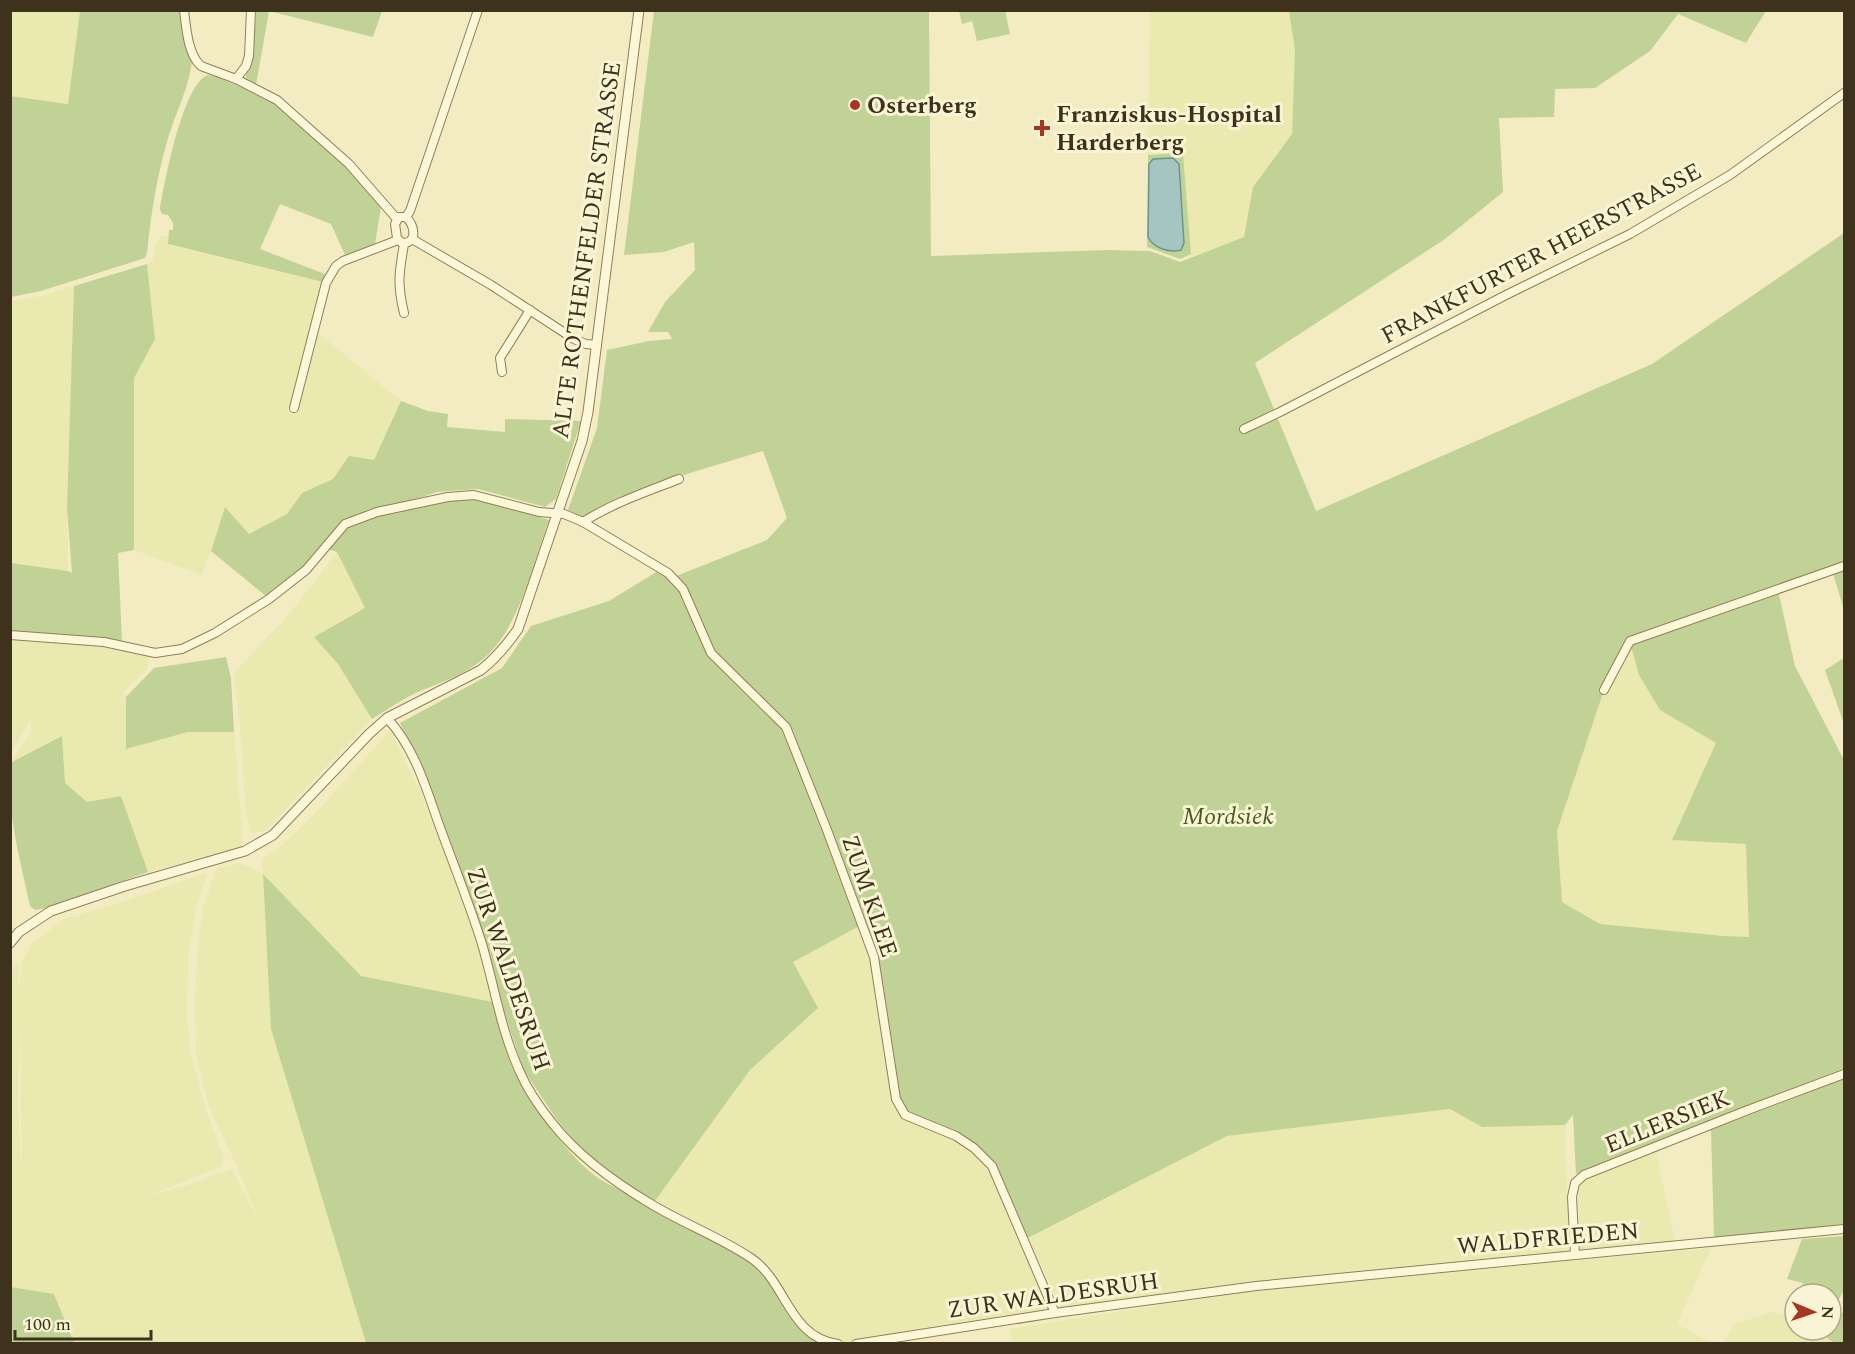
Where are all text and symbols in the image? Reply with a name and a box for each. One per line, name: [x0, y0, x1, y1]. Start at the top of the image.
street label: ALTE ROTHENFELDER STRASSE: [543, 59, 631, 441]
place label: Osterberg: [867, 88, 977, 124]
place label: Franziskus-Hospital Harderberg: [1056, 97, 1282, 161]
marker: Osterberg: [848, 98, 862, 112]
marker: Franziskus-Hospital Harderberg: [1033, 119, 1051, 137]
street label: FRANKFURTER HEERSTRASSE: [1375, 154, 1708, 354]
park label: Mordsiek: [1182, 799, 1274, 835]
street label: ZUM KLEE: [831, 830, 907, 962]
street label: ZUR WALDESRUH: [456, 863, 560, 1076]
street label: ELLERSIEK: [1599, 1081, 1735, 1163]
street label: WALDFRIEDEN: [1455, 1213, 1641, 1265]
street label: ZUR WALDESRUH: [945, 1263, 1161, 1329]
north arrow: [1783, 1282, 1843, 1342]
scale bar: [15, 1303, 152, 1341]
text: N: [1815, 1306, 1839, 1319]
text: 100 m: [24, 1311, 71, 1338]

